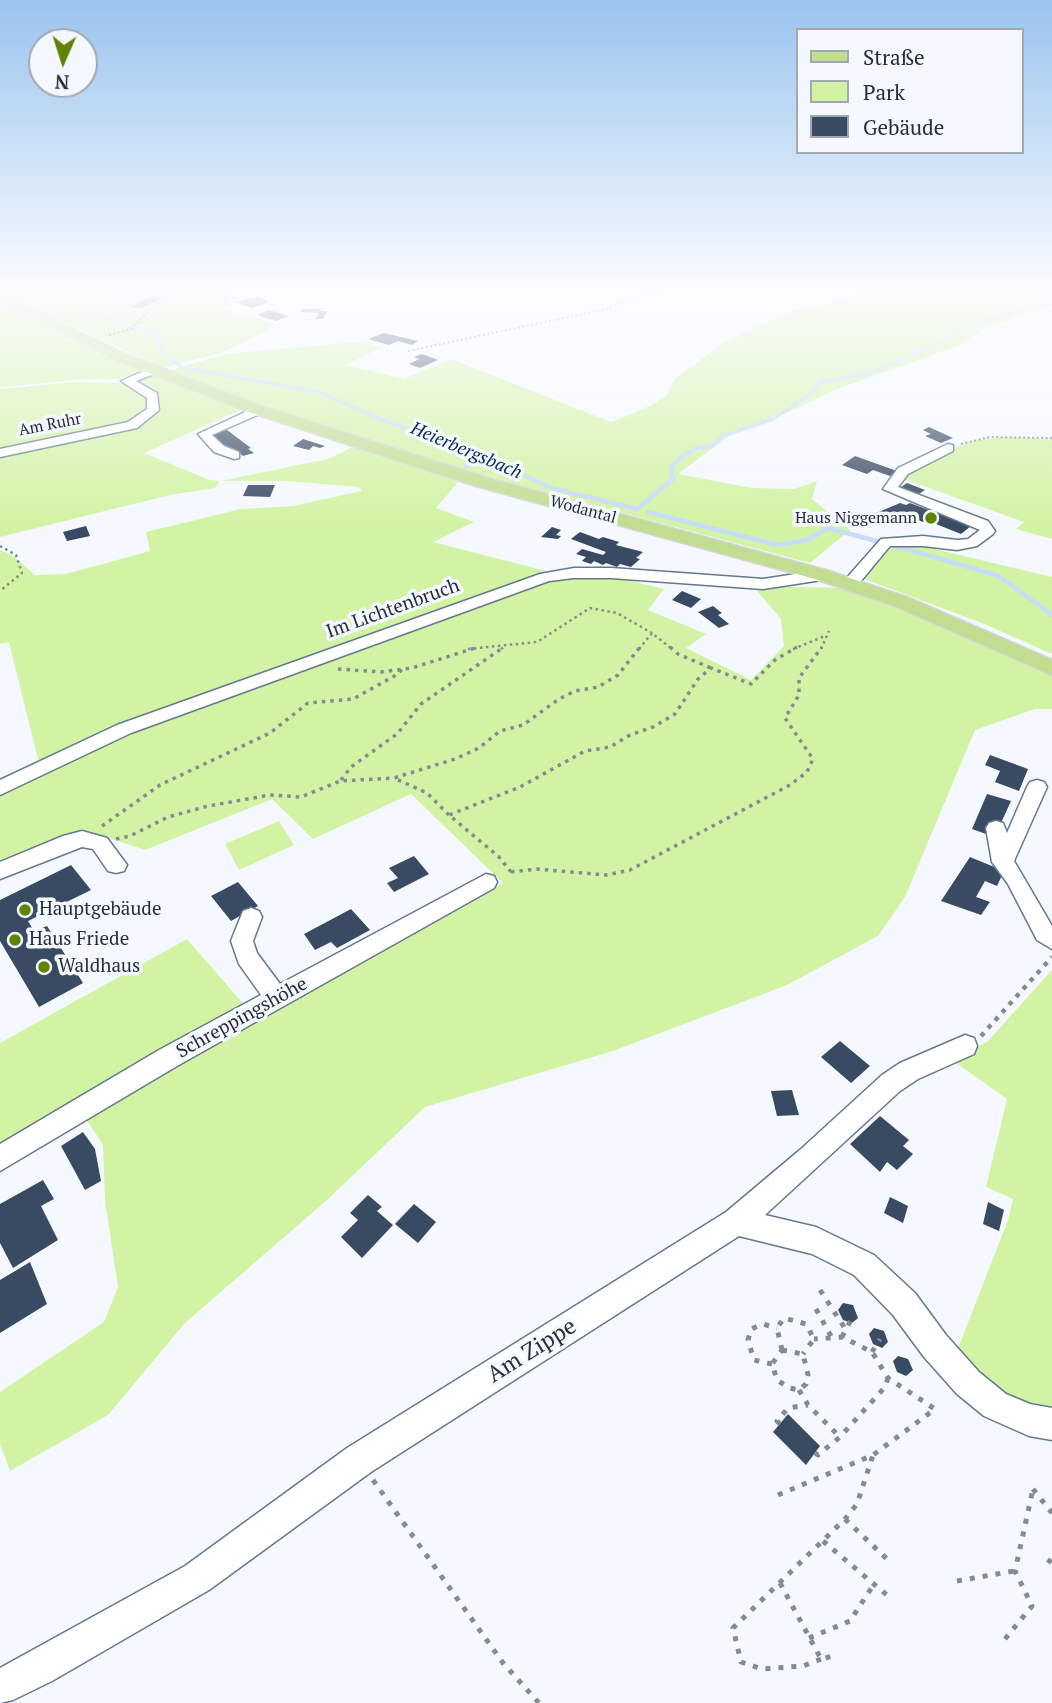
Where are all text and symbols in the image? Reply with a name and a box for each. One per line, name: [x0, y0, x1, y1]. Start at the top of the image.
north arrow: [28, 28, 98, 98]
legend: [796, 28, 1024, 154]
text: Straße: [863, 43, 925, 71]
text: N: [54, 70, 70, 95]
text: Park: [863, 78, 905, 106]
text: Gebäude: [863, 113, 944, 141]
street label: Am Ruhr: [17, 410, 83, 440]
water label: Heierbergsbach: [407, 418, 525, 484]
street label: Wodantal: [548, 492, 618, 528]
place label: Haus Niggemann: [795, 508, 917, 528]
marker: Haus Niggemann: [923, 510, 939, 526]
street label: Im Lichtenbruch: [323, 574, 463, 644]
place label: Hauptgebäude: [39, 899, 161, 921]
marker: Hauptgebäude: [17, 902, 33, 918]
place label: Haus Friede: [29, 929, 129, 951]
marker: Haus Friede: [7, 932, 23, 948]
place label: Waldhaus: [58, 956, 140, 978]
marker: Waldhaus: [36, 959, 52, 975]
street label: Schreppingshöhe: [173, 973, 311, 1063]
street label: Am Zippe: [482, 1313, 582, 1389]

